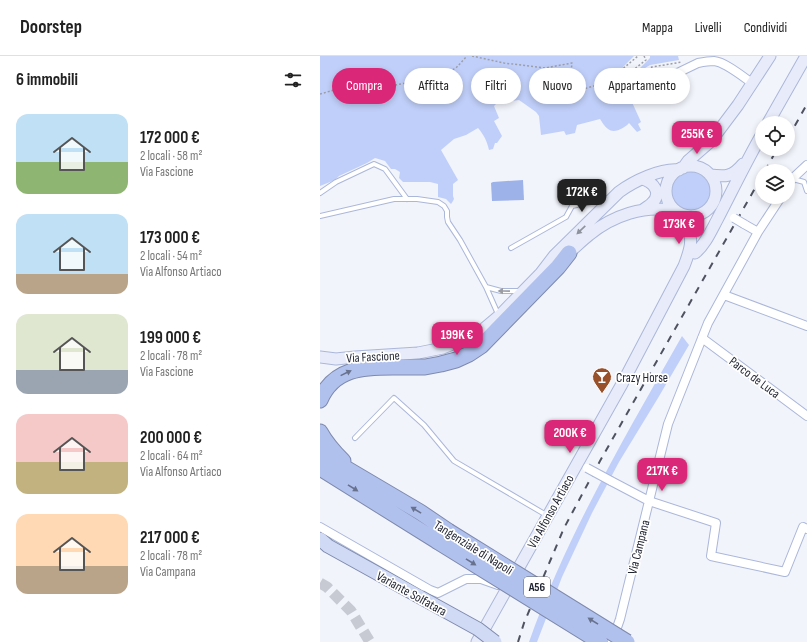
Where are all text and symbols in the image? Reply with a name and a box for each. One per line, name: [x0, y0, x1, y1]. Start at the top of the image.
text: Doorstep: [20, 16, 82, 39]
text: Mappa: [642, 19, 673, 36]
text: Livelli: [695, 19, 722, 36]
text: Condividi: [744, 19, 787, 36]
chip: Compra: [332, 68, 396, 104]
chip: Affitta: [404, 68, 463, 104]
chip: Filtri: [471, 68, 521, 104]
chip: Nuovo: [529, 68, 586, 104]
chip: Appartamento: [594, 68, 690, 104]
icon: filters: [282, 69, 304, 91]
text: 6 immobili: [16, 70, 78, 90]
map controls: [755, 116, 795, 204]
button: locate: [755, 116, 795, 156]
pin: 255K €: [664, 121, 730, 155]
text: 255K €: [681, 126, 713, 142]
text: 172 000 €: [140, 128, 200, 148]
icon: home: [48, 130, 96, 178]
text: 2 locali · 58 m²: [140, 148, 202, 164]
text: Via Fascione: [140, 164, 194, 180]
button: layers: [755, 164, 795, 204]
pin: 172K €: [549, 179, 615, 213]
text: 172K €: [566, 184, 598, 200]
pin: 173K €: [646, 211, 712, 245]
text: 173K €: [663, 216, 695, 232]
one-way arrow: [576, 225, 585, 234]
text: 173 000 €: [140, 228, 200, 248]
icon: home: [48, 230, 96, 278]
text: 2 locali · 54 m²: [140, 248, 202, 264]
text: Via Alfonso Artiaco: [140, 264, 222, 280]
one-way arrow: [497, 288, 510, 294]
pin: 199K €: [424, 322, 490, 356]
text: 199K €: [441, 327, 473, 343]
text: 199 000 €: [140, 328, 201, 348]
icon: home: [48, 330, 96, 378]
text: 2 locali · 78 m²: [140, 348, 202, 364]
street label: Via Fascione: [346, 348, 400, 366]
street label: Parco de Luca: [726, 354, 783, 402]
text: Via Fascione: [140, 364, 194, 380]
bar icon: Crazy Horse: [591, 366, 613, 394]
one-way arrow: [341, 370, 352, 376]
place label: Crazy Horse: [616, 370, 668, 386]
pin: 200K €: [537, 420, 603, 454]
text: 200K €: [553, 425, 587, 441]
text: 200 000 €: [140, 428, 202, 448]
icon: home: [48, 430, 96, 478]
text: 2 locali · 64 m²: [140, 448, 203, 464]
pin: 217K €: [629, 458, 695, 492]
text: 217K €: [646, 463, 678, 479]
text: Via Alfonso Artiaco: [140, 464, 222, 480]
street label: Via Alfonso Artiaco: [524, 472, 578, 551]
one-way arrow: [347, 485, 359, 492]
one-way arrow: [410, 506, 422, 513]
street label: Tangenziale di Napoli: [431, 517, 516, 579]
street label: Via Campana: [624, 518, 653, 576]
text: 217 000 €: [140, 528, 200, 548]
icon: home: [48, 530, 96, 578]
text: 2 locali · 78 m²: [140, 548, 202, 564]
one-way arrow: [466, 558, 476, 566]
text: Via Campana: [140, 564, 196, 580]
street label: Variante Solfatara: [374, 568, 449, 620]
road number: A56: [524, 577, 550, 597]
one-way arrow: [588, 618, 599, 625]

